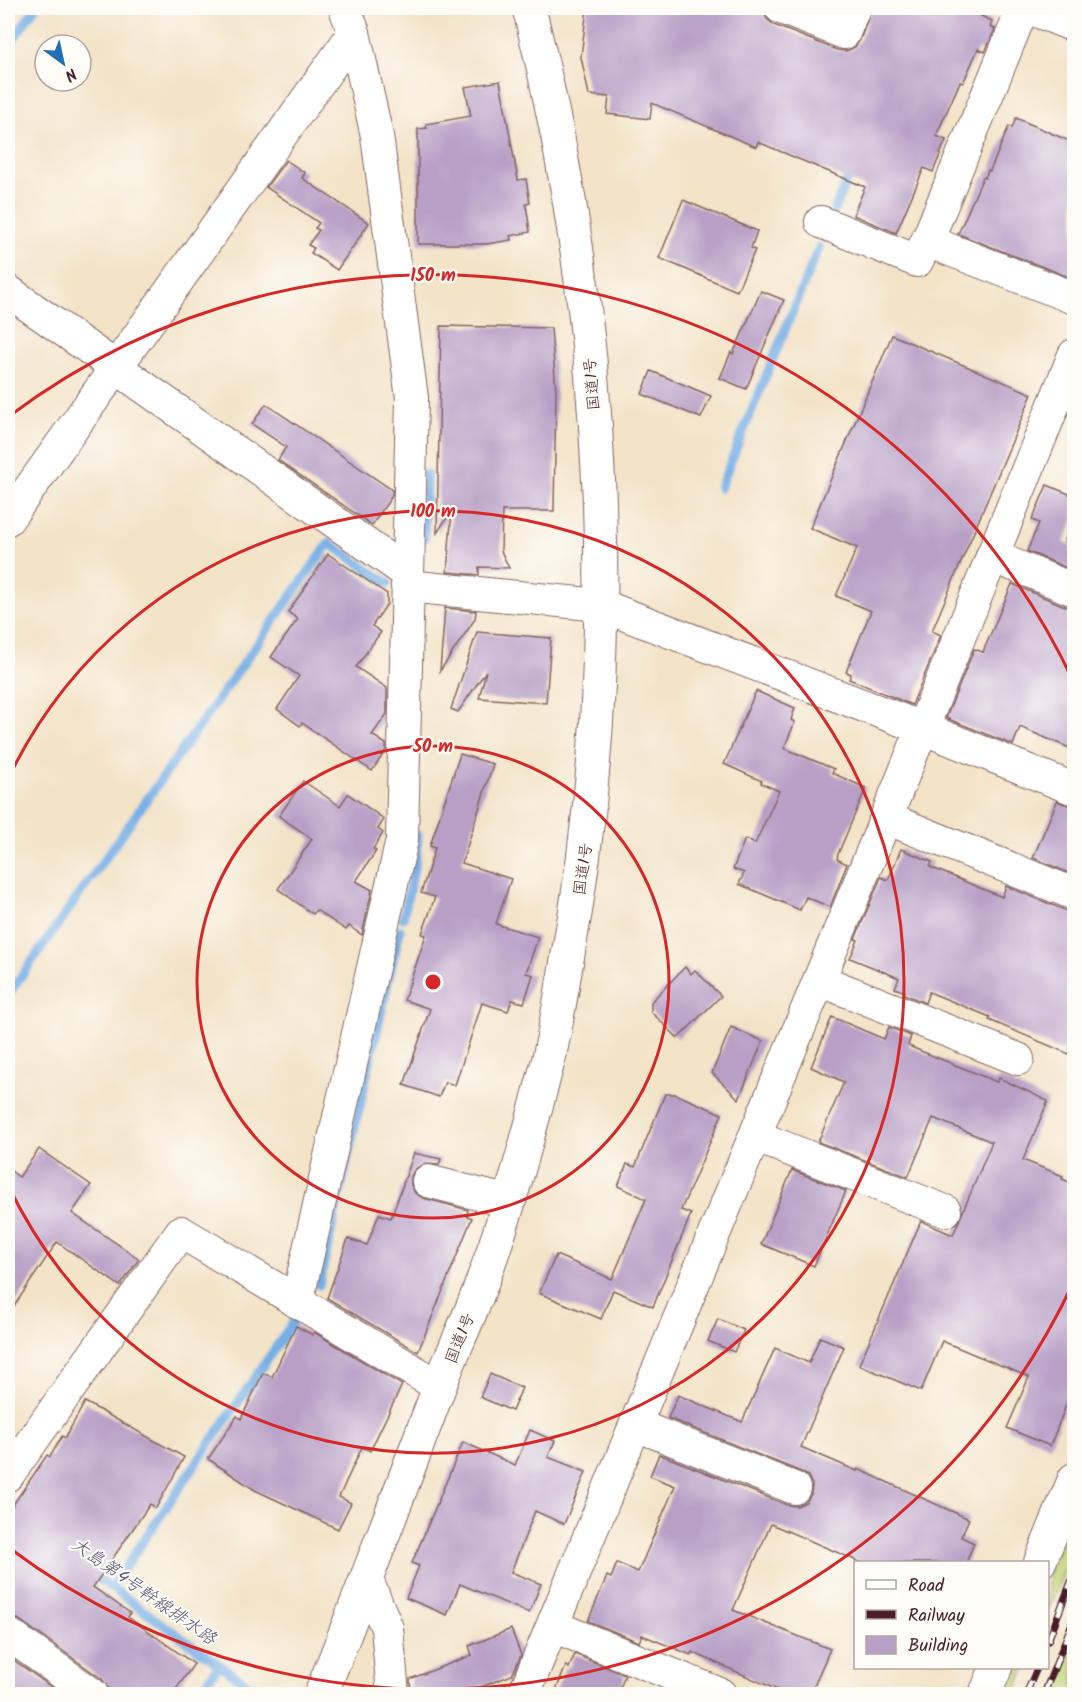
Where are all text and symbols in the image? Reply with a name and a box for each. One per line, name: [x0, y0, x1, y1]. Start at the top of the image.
north arrow: [33, 33, 93, 93]
text: N: [59, 61, 81, 88]
text: 150 m: [410, 262, 456, 291]
street label: 国道1号: [578, 356, 607, 411]
text: 100 m: [410, 498, 456, 527]
text: 50 m: [412, 733, 453, 762]
street label: 国道1号: [567, 841, 600, 897]
centre of rings: [423, 972, 443, 992]
street label: 国道1号: [439, 1309, 482, 1368]
water label: 大島第4号幹線排水路: [64, 1531, 223, 1654]
legend: [854, 1561, 1049, 1669]
text: Road: [908, 1572, 945, 1601]
text: Railway: [908, 1602, 965, 1631]
text: Building: [908, 1632, 968, 1661]

